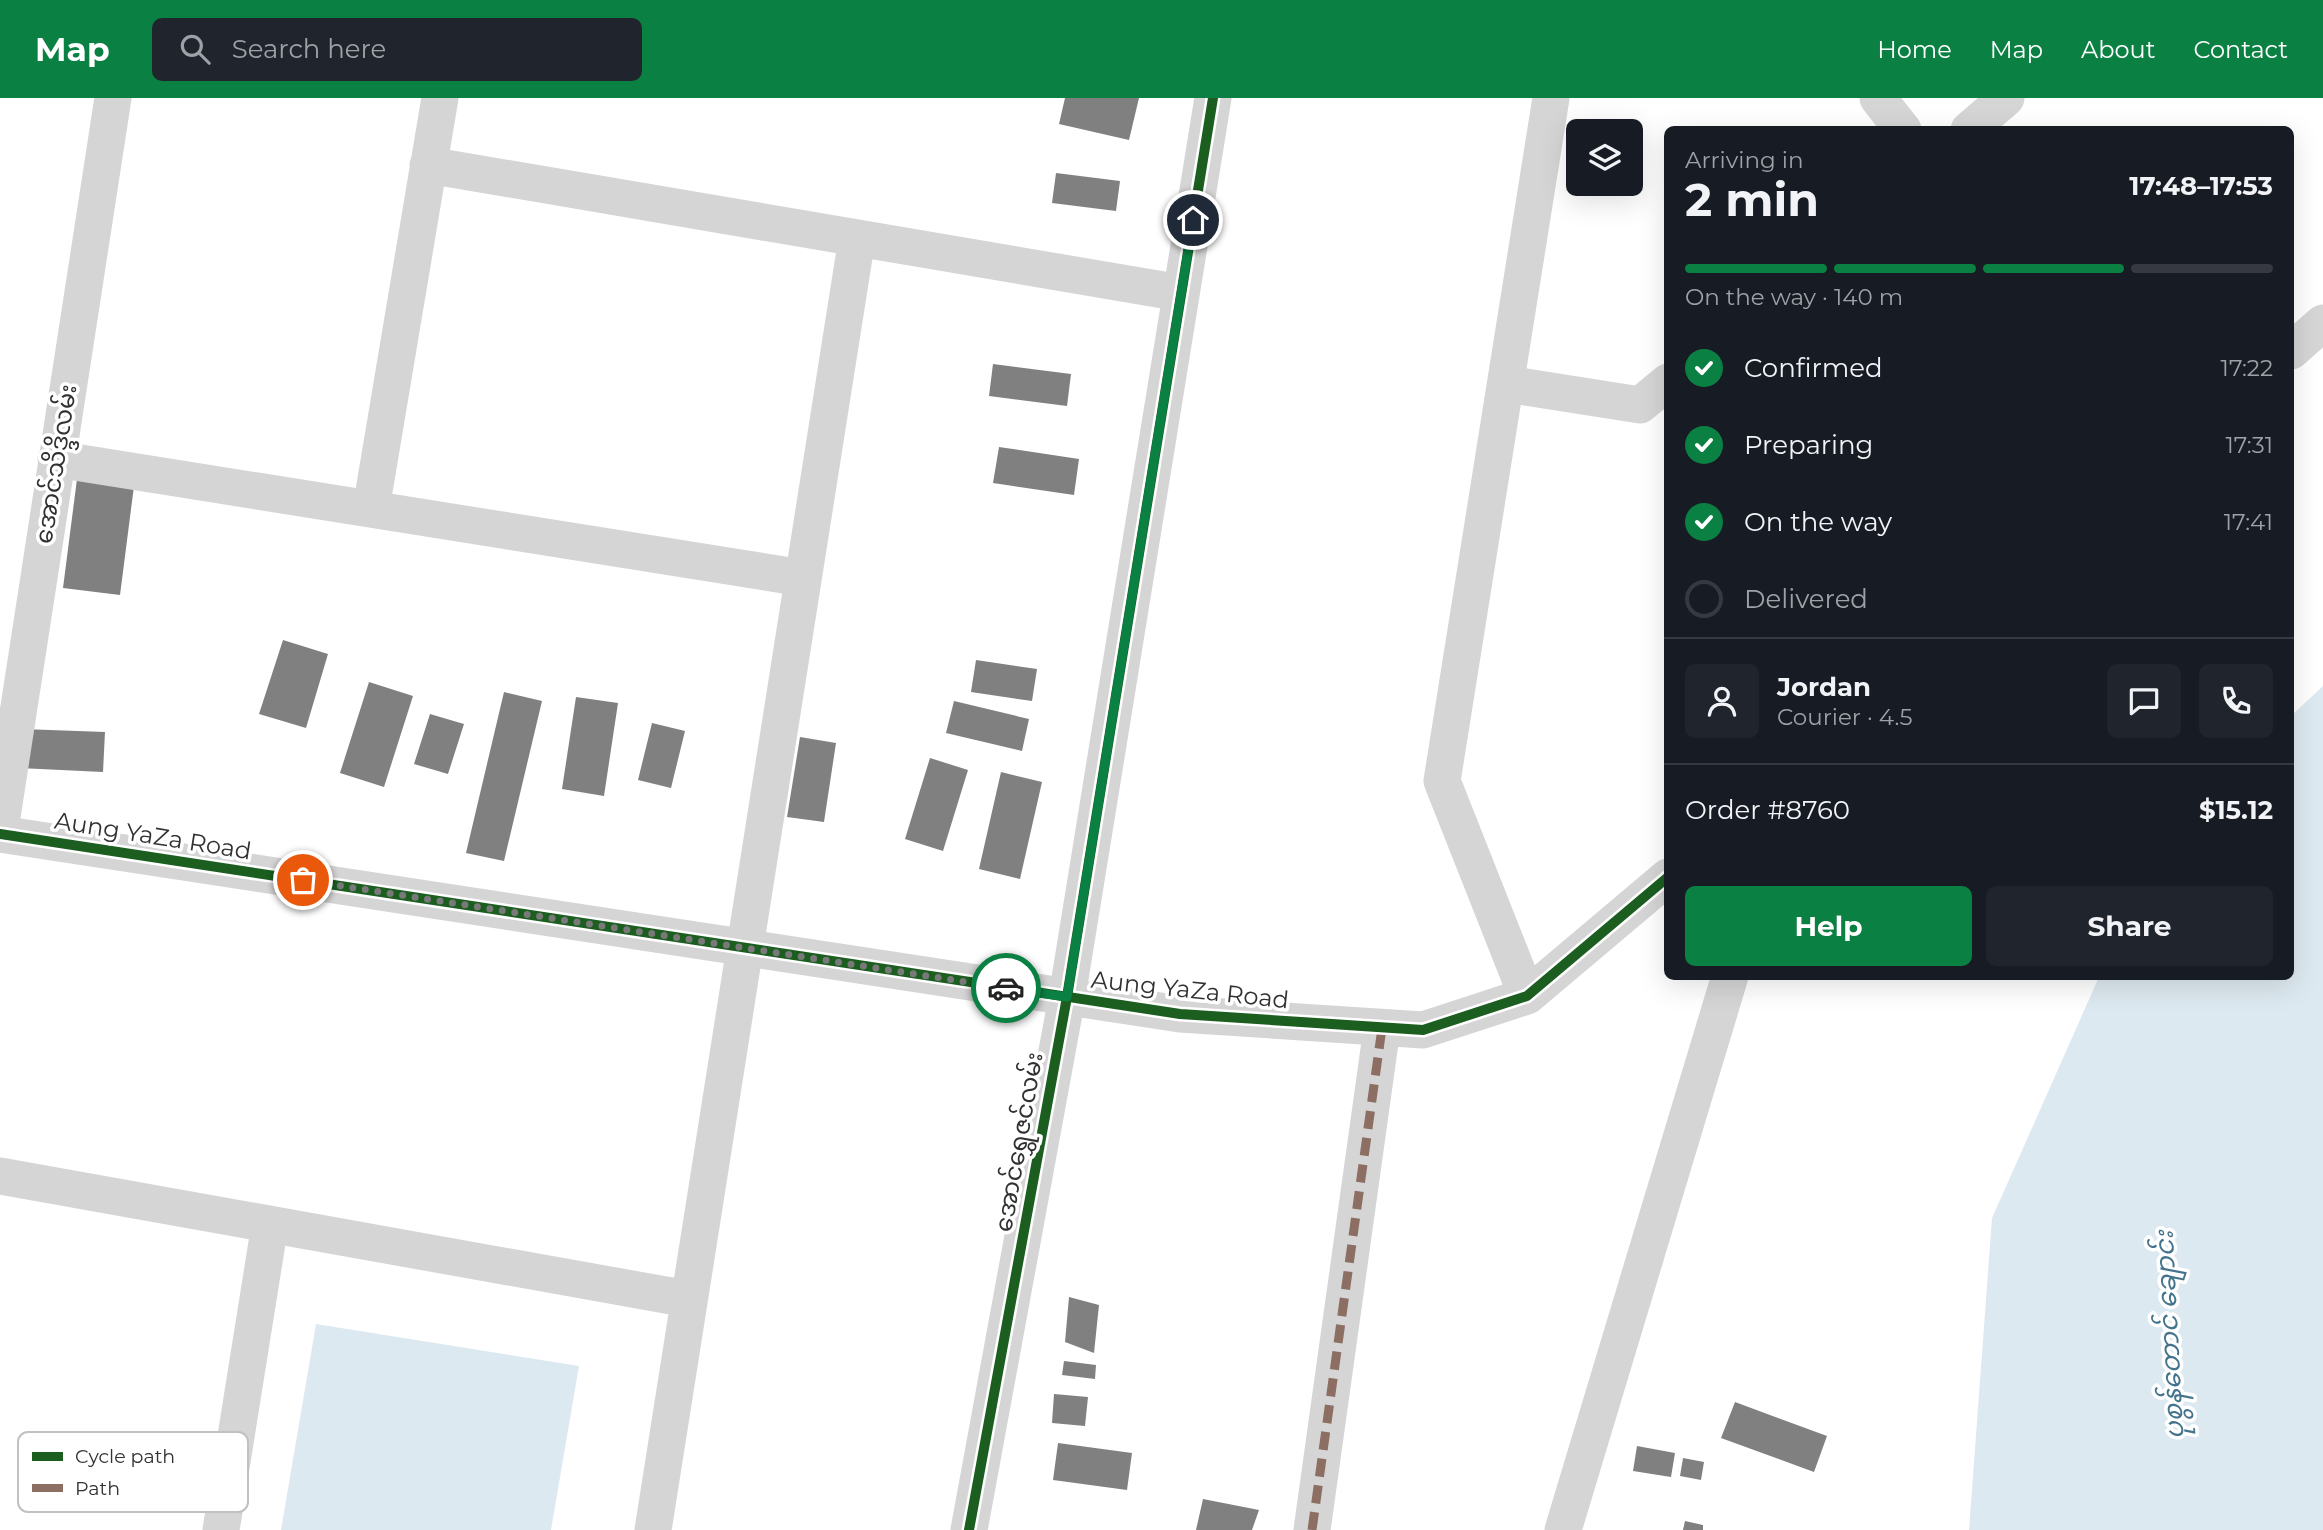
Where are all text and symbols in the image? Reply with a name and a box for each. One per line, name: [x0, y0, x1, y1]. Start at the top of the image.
search box: [152, 18, 642, 81]
text: Map: [35, 29, 110, 69]
icon: search: [176, 30, 214, 68]
text: Search here: [232, 33, 386, 65]
text: Home: [1877, 35, 1952, 64]
text: Map: [1990, 35, 2043, 64]
text: About: [2081, 35, 2155, 64]
text: Contact: [2193, 35, 2288, 64]
map controls: [1566, 119, 1643, 196]
button: layers: [1566, 119, 1643, 196]
text: Arriving in: [1685, 146, 1804, 174]
text: 17:48–17:53: [2129, 170, 2273, 202]
text: 2 min: [1685, 171, 1819, 228]
pin: [1163, 190, 1223, 250]
icon: home: [1174, 201, 1212, 239]
text: On the way · 140 m: [1685, 283, 1903, 311]
icon: check: [1685, 349, 1723, 387]
text: Confirmed: [1744, 352, 1883, 384]
text: 17:22: [2221, 354, 2273, 382]
street label: အောင်သိဒ္ဒိလမ်း: [28, 382, 88, 547]
icon: check: [1685, 426, 1723, 464]
text: Preparing: [1744, 429, 1873, 461]
text: 17:31: [2225, 431, 2273, 459]
icon: check: [1685, 503, 1723, 541]
text: On the way: [1744, 506, 1892, 538]
text: 17:41: [2224, 508, 2273, 536]
text: Delivered: [1744, 583, 1868, 615]
button: person: [1685, 664, 1759, 738]
button: chat: [2107, 664, 2181, 738]
button: phone: [2199, 664, 2273, 738]
text: Jordan: [1777, 671, 1871, 703]
text: Courier · 4.5: [1777, 703, 1912, 731]
text: Order #8760: [1685, 794, 1850, 826]
text: $15.12: [2199, 794, 2273, 826]
street label: Aung YaZa Road: [53, 806, 253, 865]
pin: [273, 850, 333, 910]
icon: bag: [284, 861, 322, 899]
button: Help: [1685, 886, 1972, 966]
button: Share: [1986, 886, 2273, 966]
courier: [971, 953, 1041, 1023]
street label: Aung YaZa Road: [1090, 965, 1290, 1014]
icon: car: [987, 969, 1025, 1007]
street label: အောင်ရွှေဇင်လမ်း: [987, 1050, 1054, 1235]
water label: ပုစွန်တောင် ချောင်း: [2145, 1228, 2196, 1440]
legend: [18, 1432, 248, 1512]
text: Cycle path: [75, 1445, 175, 1468]
text: Path: [75, 1477, 120, 1500]

